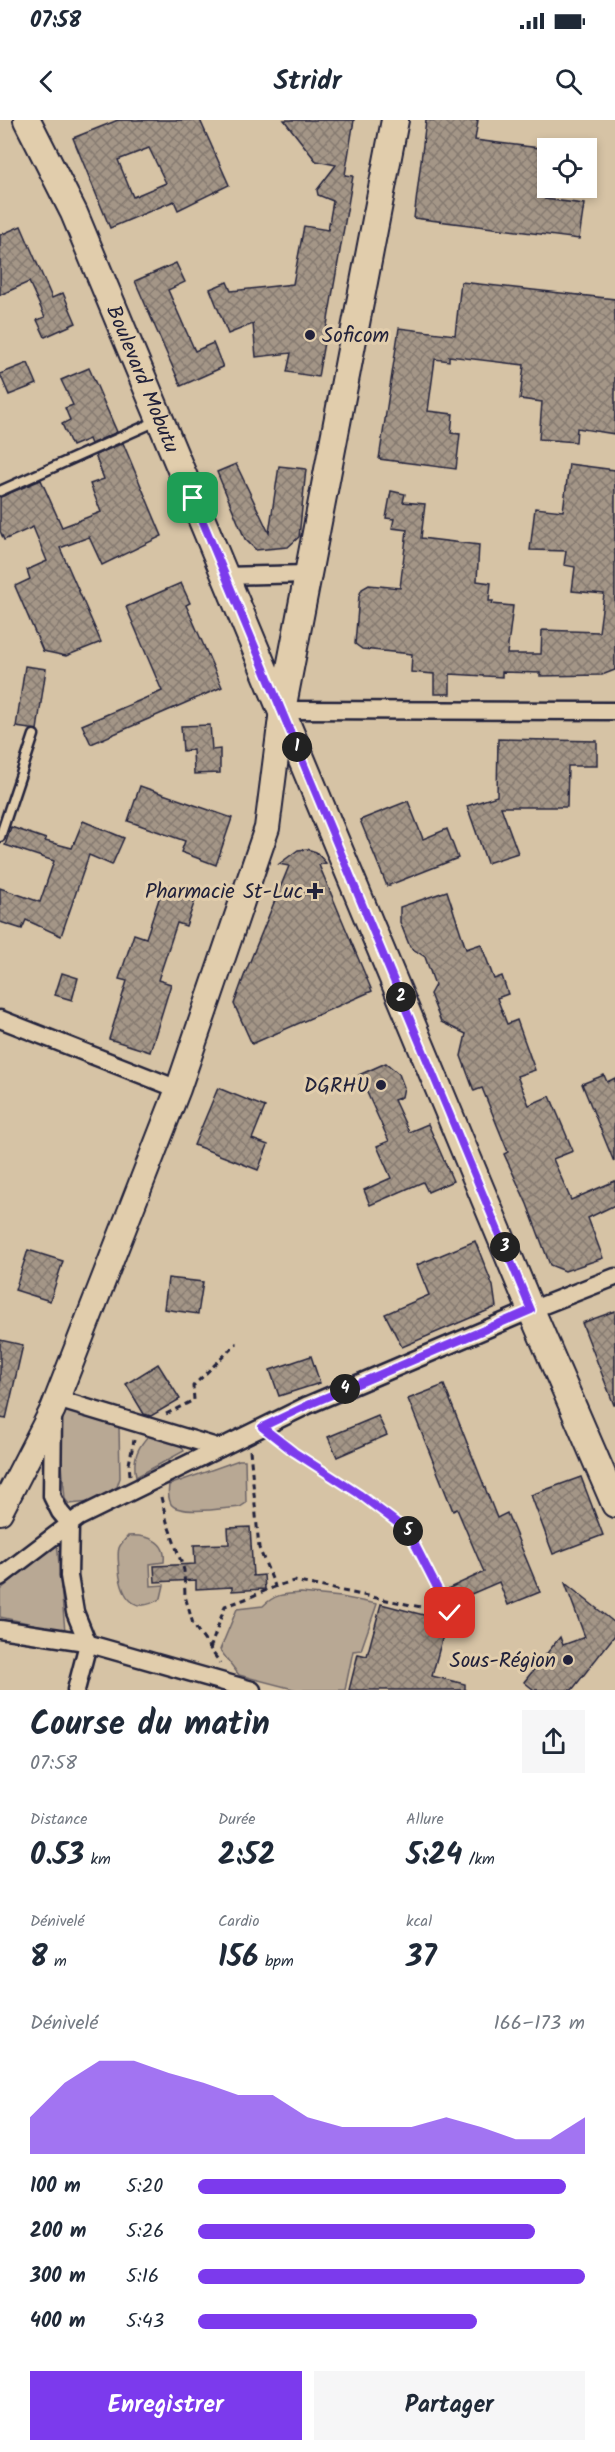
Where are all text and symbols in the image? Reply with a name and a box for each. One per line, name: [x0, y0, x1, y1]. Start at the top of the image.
text: 07:58: [30, 4, 81, 39]
text: Stridr: [273, 60, 342, 103]
icon: back: [30, 65, 63, 98]
icon: search: [552, 65, 585, 98]
map controls: [537, 138, 597, 198]
button: locate: [537, 138, 597, 198]
street label: Boulevard Mobutu: [96, 300, 187, 459]
place label: Soficom: [322, 320, 389, 353]
marker: Soficom: [303, 328, 317, 342]
pin: [167, 472, 218, 523]
icon: arrive: [176, 481, 209, 514]
pin: 1: [282, 732, 312, 762]
text: 1: [295, 734, 299, 759]
place label: Pharmacie St-Luc: [145, 876, 303, 909]
marker: Pharmacie St-Luc: [308, 884, 322, 898]
pin: 2: [386, 982, 416, 1012]
text: 2: [396, 984, 406, 1009]
place label: DGRHU: [304, 1070, 369, 1103]
marker: DGRHU: [374, 1078, 388, 1092]
pin: 3: [490, 1232, 520, 1262]
text: 3: [501, 1234, 509, 1259]
pin: 4: [330, 1374, 360, 1404]
text: 4: [341, 1376, 349, 1401]
pin: 5: [393, 1516, 423, 1546]
text: 5: [404, 1518, 412, 1543]
pin: [424, 1587, 475, 1638]
icon: check: [433, 1596, 466, 1629]
place label: Sous-Région: [450, 1645, 556, 1678]
marker: Sous-Région: [561, 1653, 575, 1667]
text: Course du matin: [30, 1699, 270, 1752]
button: share: [522, 1710, 585, 1773]
text: 07:58: [30, 1748, 77, 1780]
text: Distance: [30, 1807, 88, 1832]
text: Durée: [218, 1807, 256, 1832]
text: Allure: [406, 1807, 444, 1832]
text: 0.53: [30, 1832, 84, 1880]
text: 2:52: [218, 1832, 276, 1880]
text: 5:24: [406, 1832, 462, 1880]
text: km: [84, 1847, 111, 1872]
text: /km: [462, 1847, 495, 1872]
text: Dénivelé: [30, 1909, 85, 1934]
text: Cardio: [218, 1909, 259, 1934]
text: kcal: [406, 1909, 432, 1934]
text: 8: [30, 1934, 48, 1982]
text: 156: [218, 1934, 259, 1982]
text: 37: [406, 1934, 437, 1982]
text: m: [48, 1949, 67, 1974]
text: bpm: [259, 1949, 294, 1974]
text: Dénivelé: [30, 2008, 98, 2040]
text: 166–173 m: [493, 2008, 585, 2040]
text: 100 m: [30, 2171, 81, 2203]
text: 5:20: [126, 2171, 163, 2203]
text: 200 m: [30, 2216, 86, 2248]
text: 5:26: [126, 2216, 164, 2248]
text: 300 m: [30, 2261, 86, 2293]
text: 5:16: [126, 2261, 159, 2293]
text: 400 m: [30, 2306, 86, 2338]
text: 5:43: [126, 2306, 164, 2338]
button: Enregistrer: [30, 2371, 302, 2440]
button: Partager: [314, 2371, 585, 2440]

